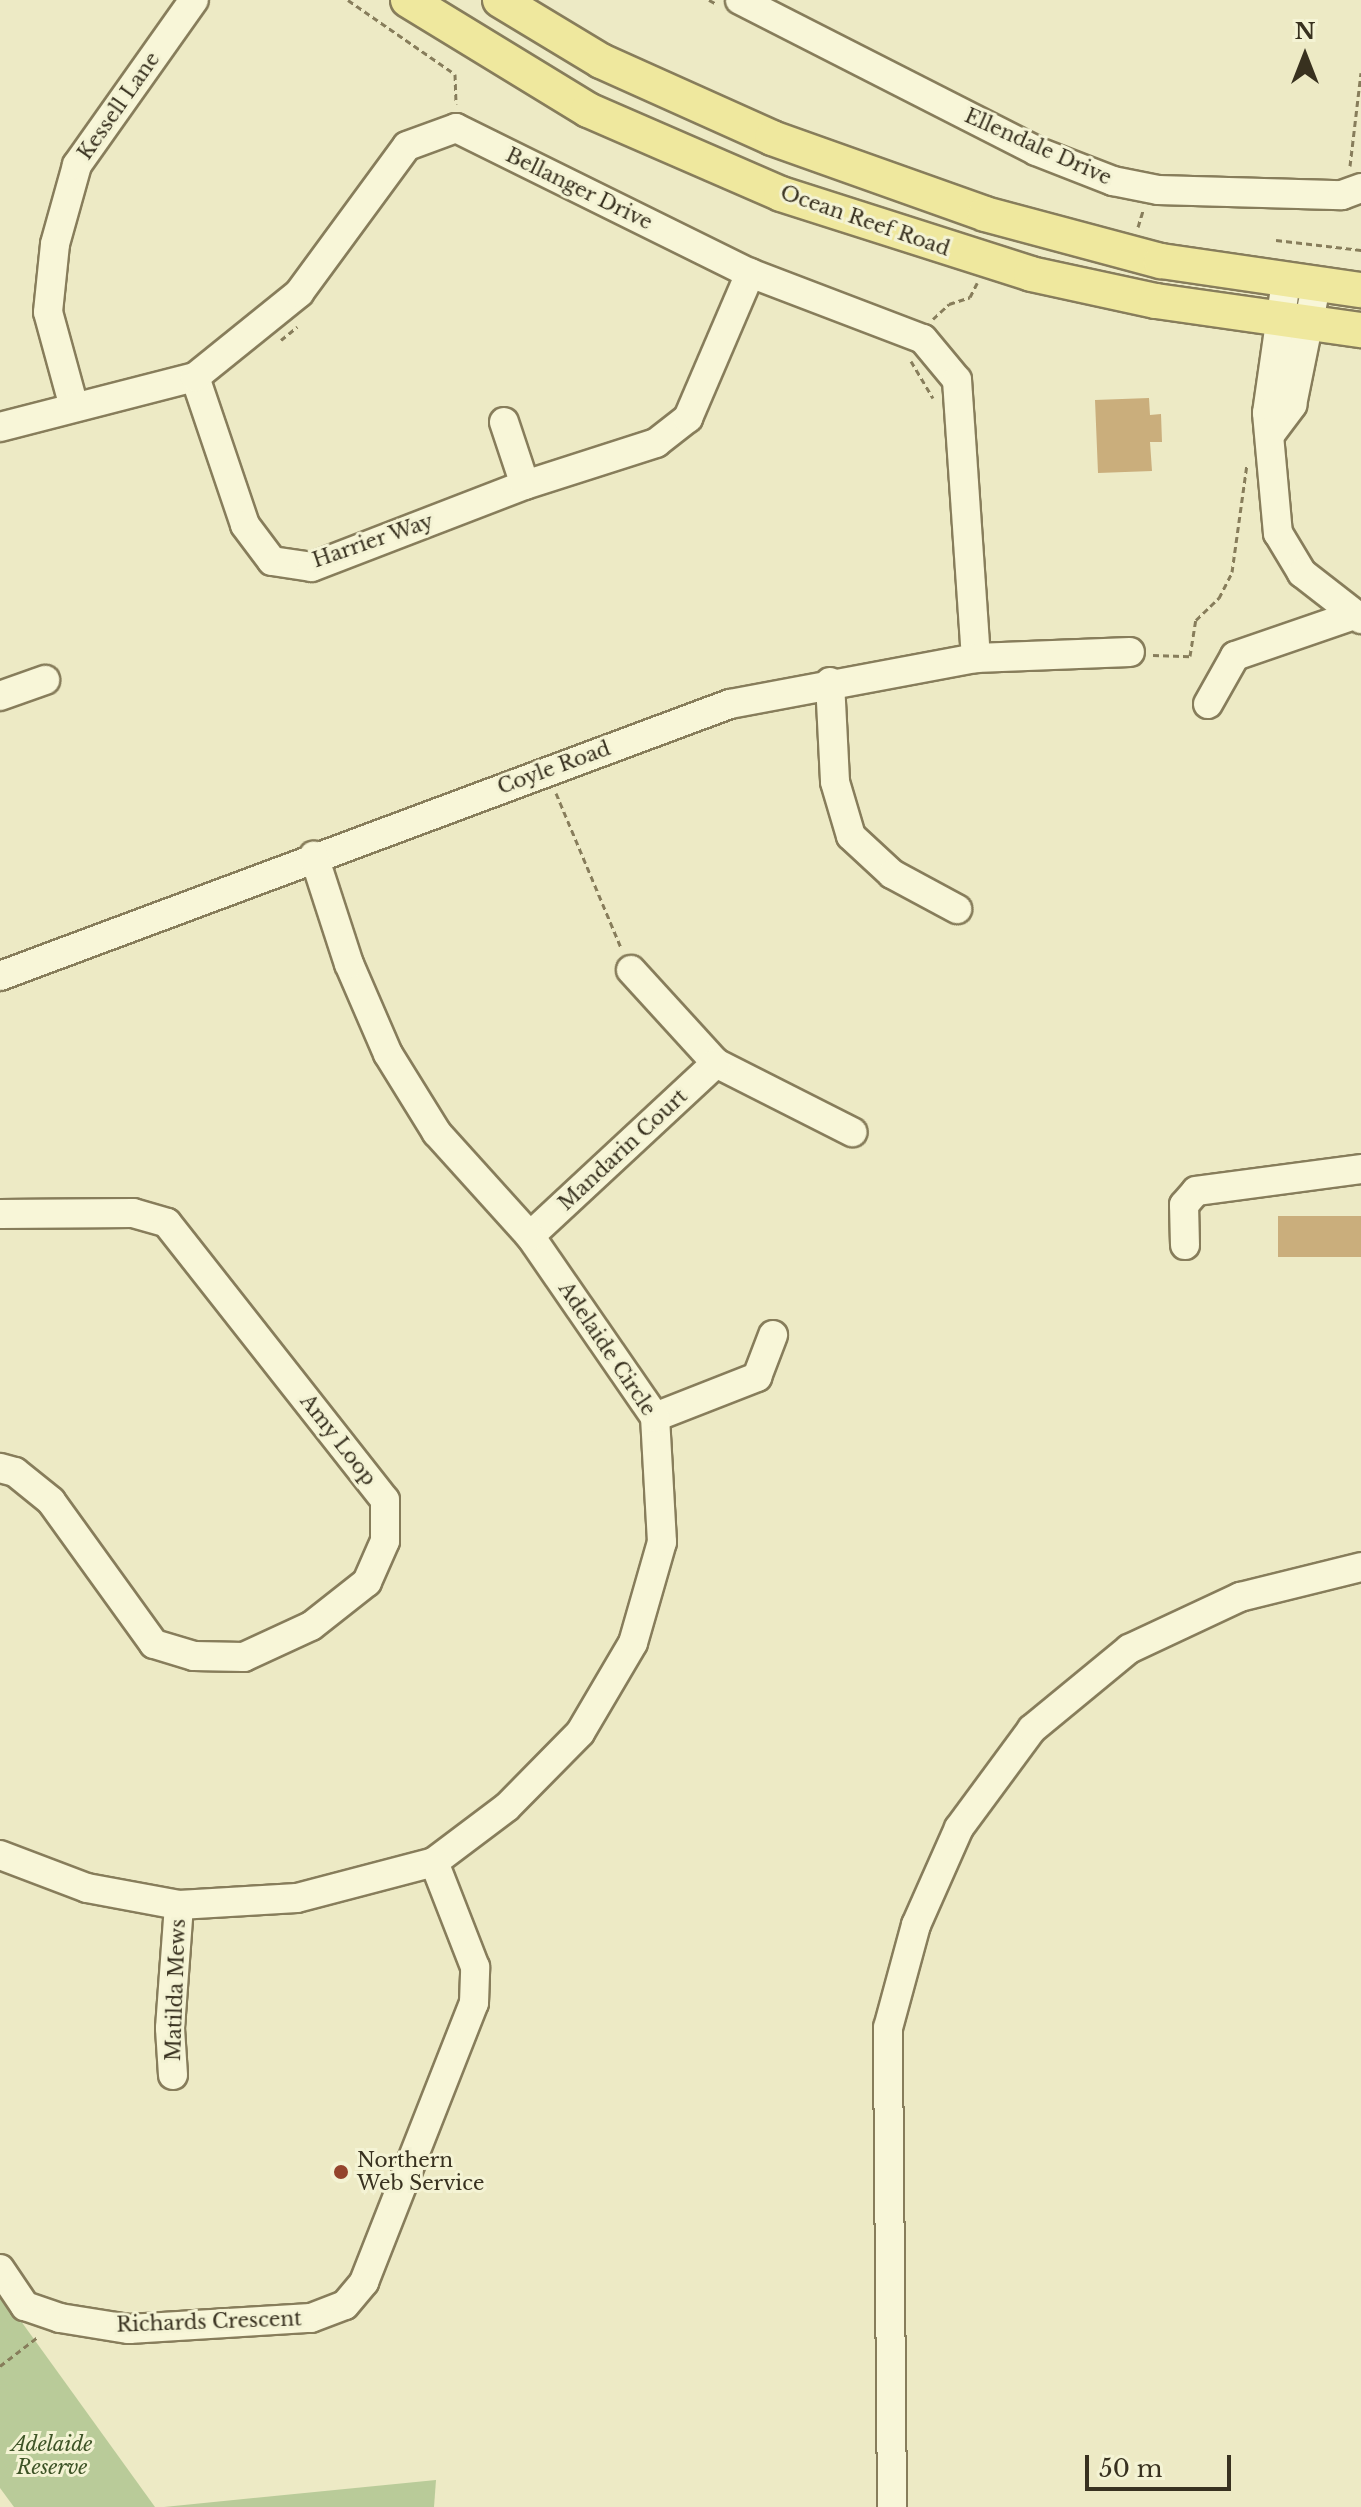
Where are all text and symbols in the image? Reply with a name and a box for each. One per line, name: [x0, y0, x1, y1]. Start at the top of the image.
north arrow: [1265, 16, 1345, 96]
text: N: [1295, 18, 1315, 45]
street label: Kessell Lane: [73, 48, 165, 164]
street label: Ellendale Drive: [961, 104, 1115, 190]
street label: Bellanger Drive: [502, 143, 656, 235]
street label: Ocean Reef Road: [777, 181, 953, 261]
street label: Harrier Way: [309, 509, 437, 573]
street label: Coyle Road: [494, 737, 614, 799]
street label: Mandarin Court: [554, 1084, 692, 1216]
street label: Adelaide Circle: [553, 1278, 661, 1420]
street label: Amy Loop: [295, 1390, 381, 1490]
street label: Matilda Mews: [162, 1918, 190, 2062]
place label: Northern Web Service: [357, 2148, 484, 2195]
marker: Northern Web Service: [332, 2163, 350, 2181]
street label: Richards Crescent: [116, 2307, 302, 2337]
park label: Adelaide Reserve: [12, 2432, 92, 2479]
scale bar: [1089, 2439, 1235, 2489]
text: 50 m: [1099, 2454, 1162, 2483]

